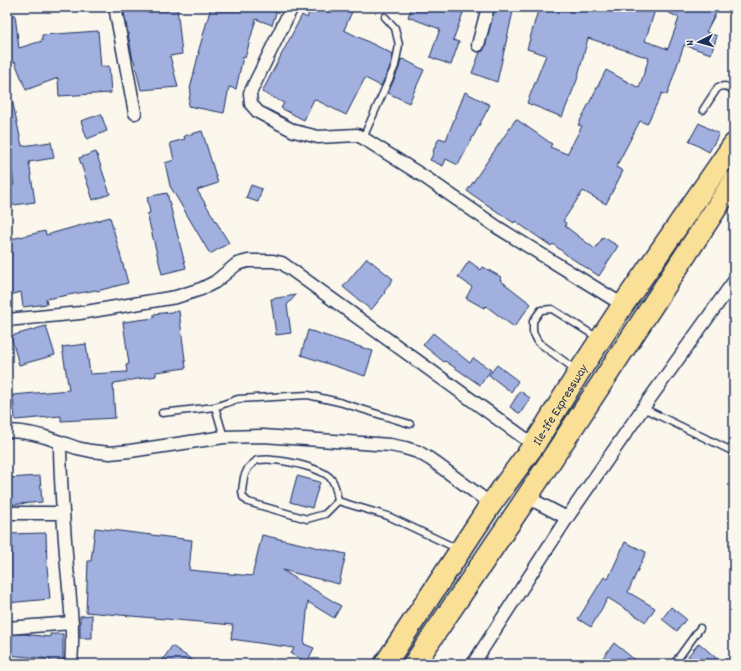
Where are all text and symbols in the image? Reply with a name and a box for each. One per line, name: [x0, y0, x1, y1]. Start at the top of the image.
north arrow: [679, 22, 719, 62]
text: N: [683, 39, 699, 46]
street label: Ile-Ife Expressway: [529, 360, 594, 450]

